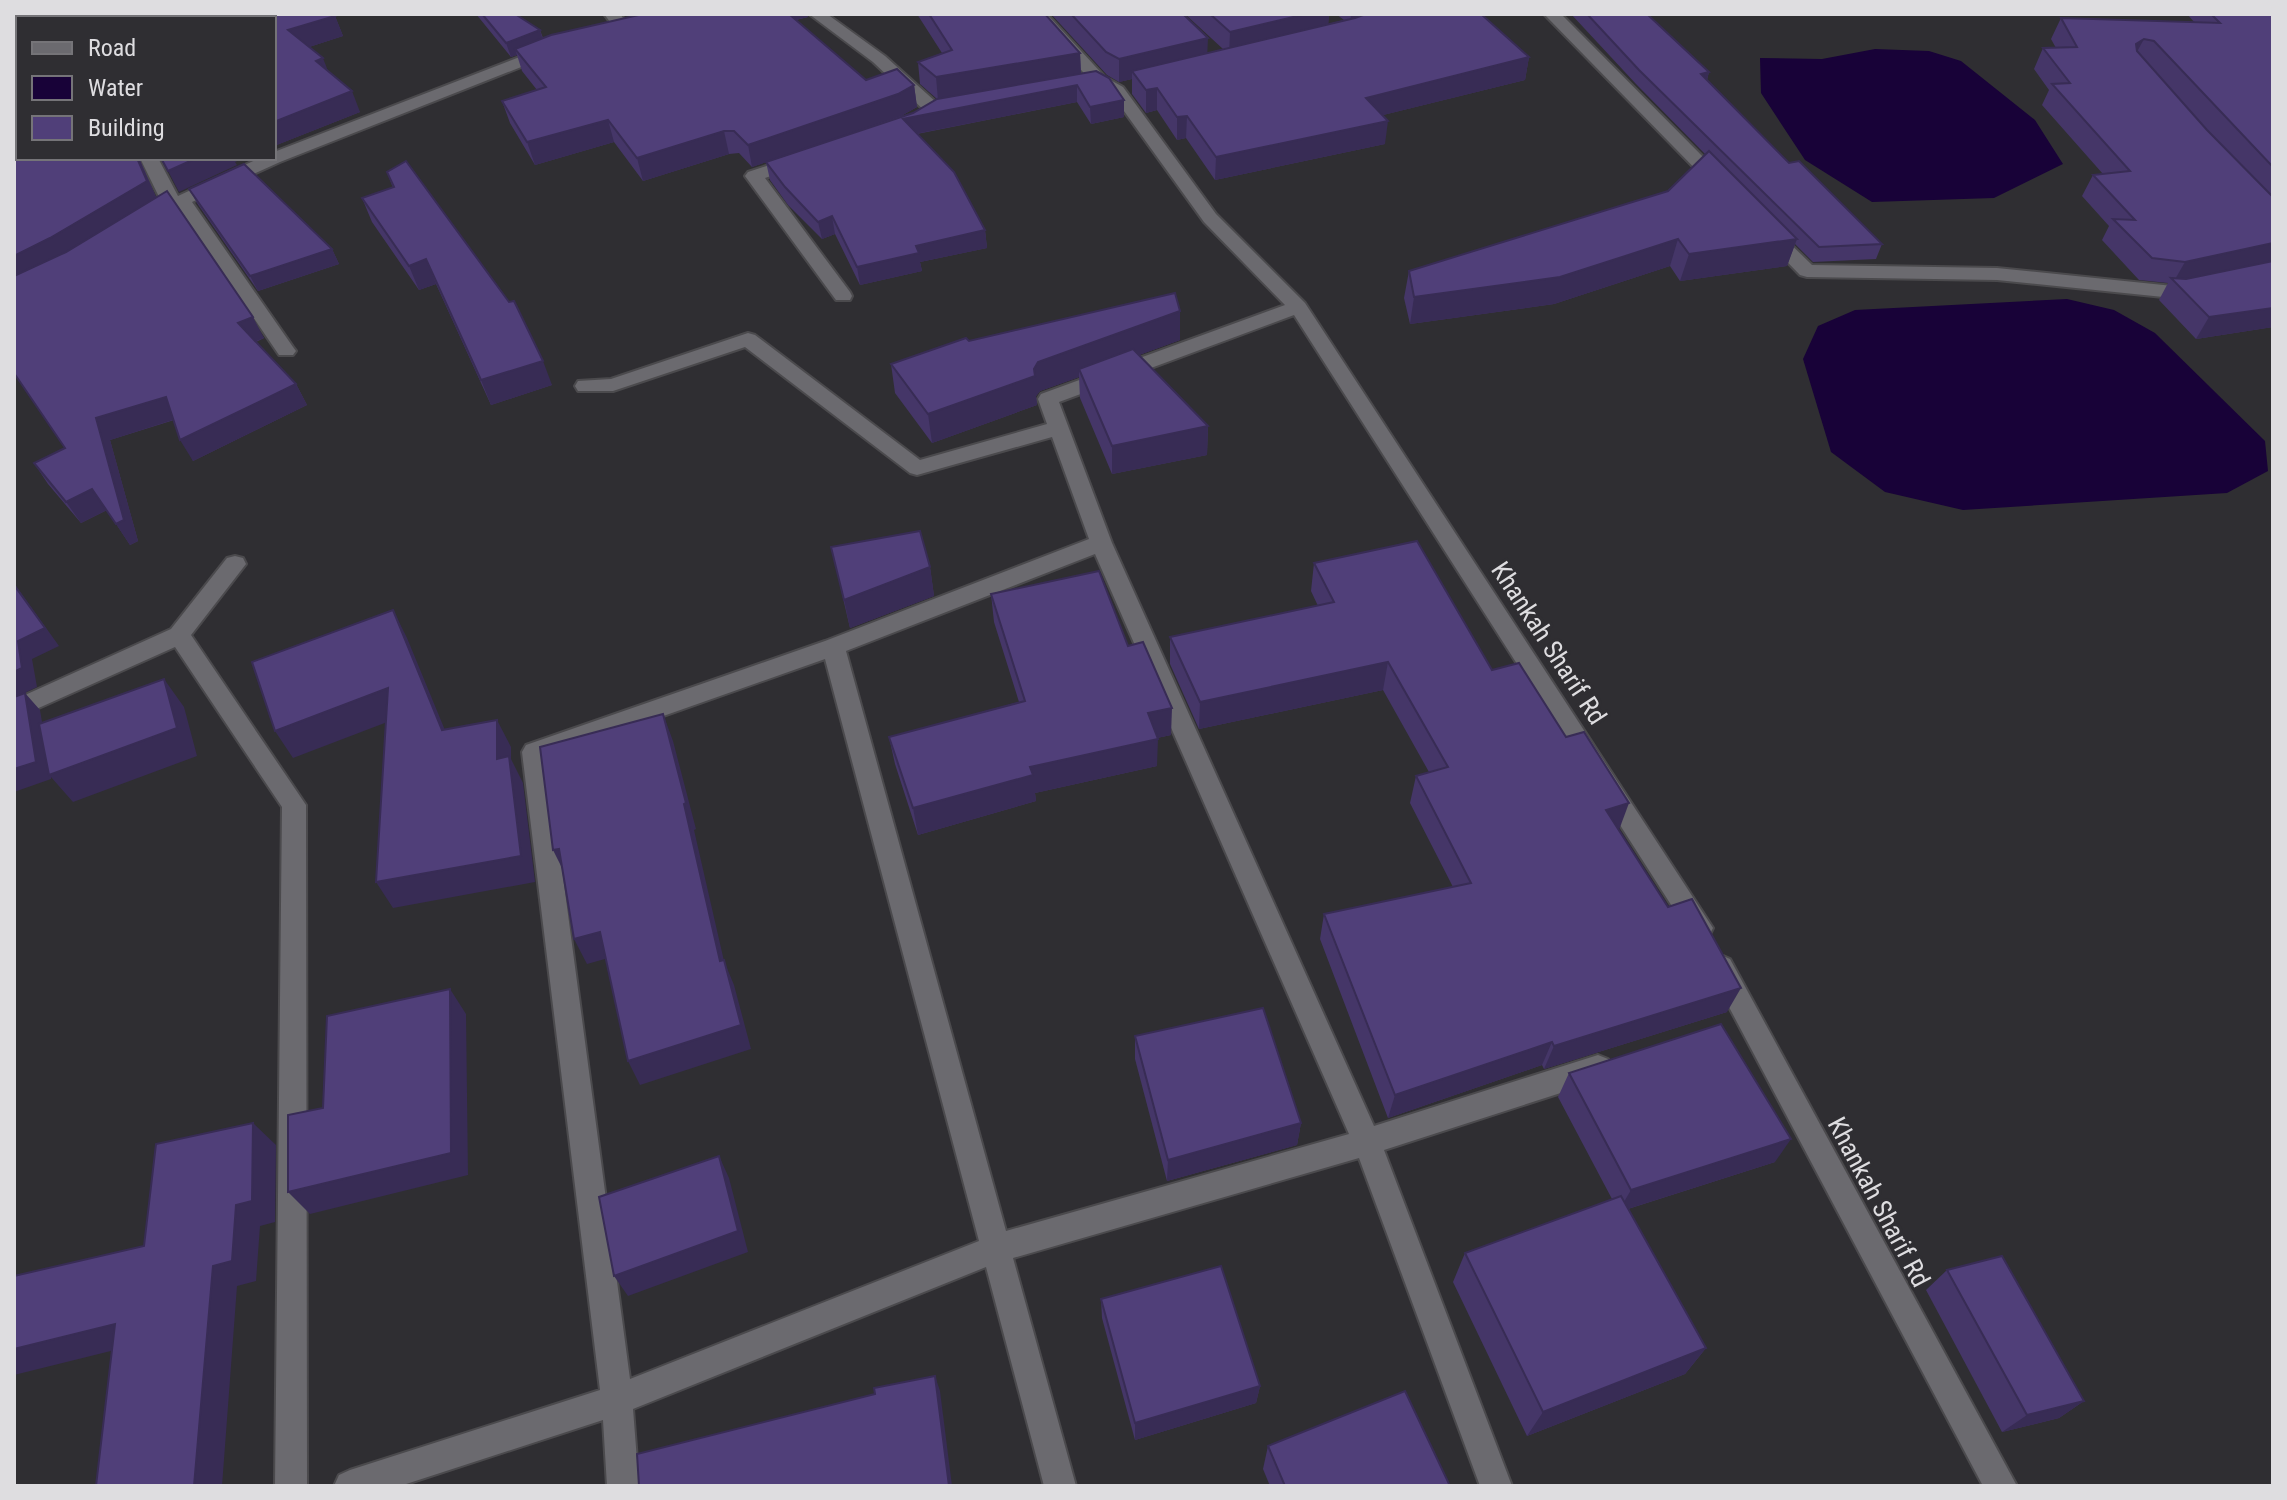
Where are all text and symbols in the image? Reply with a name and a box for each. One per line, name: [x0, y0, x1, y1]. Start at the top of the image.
legend: [16, 16, 276, 160]
text: Road: [88, 34, 136, 62]
text: Water: [88, 74, 143, 102]
text: Building: [88, 114, 165, 142]
street label: Khankah Sharif Rd: [1485, 556, 1613, 730]
street label: Khankah Sharif Rd: [1822, 1112, 1936, 1292]

